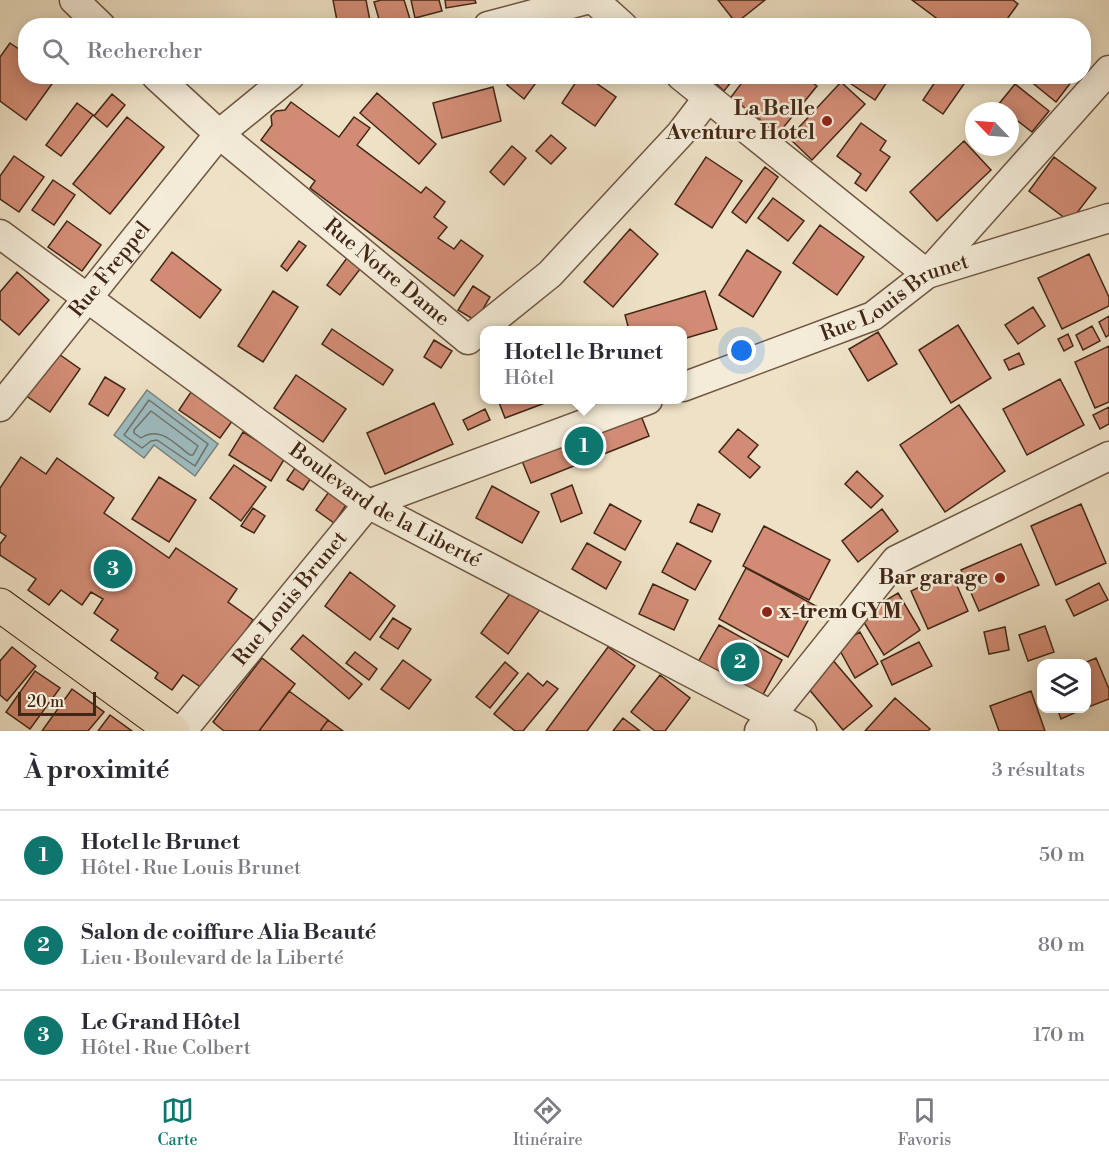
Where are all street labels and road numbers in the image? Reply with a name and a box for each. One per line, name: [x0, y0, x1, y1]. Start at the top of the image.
street label: Rue Notre Dame: [318, 213, 455, 332]
street label: Rue Freppel: [64, 216, 156, 323]
street label: Rue Louis Brunet: [817, 249, 973, 347]
street label: Boulevard de la Liberté: [283, 437, 486, 574]
street label: Rue Louis Brunet: [228, 526, 354, 671]

